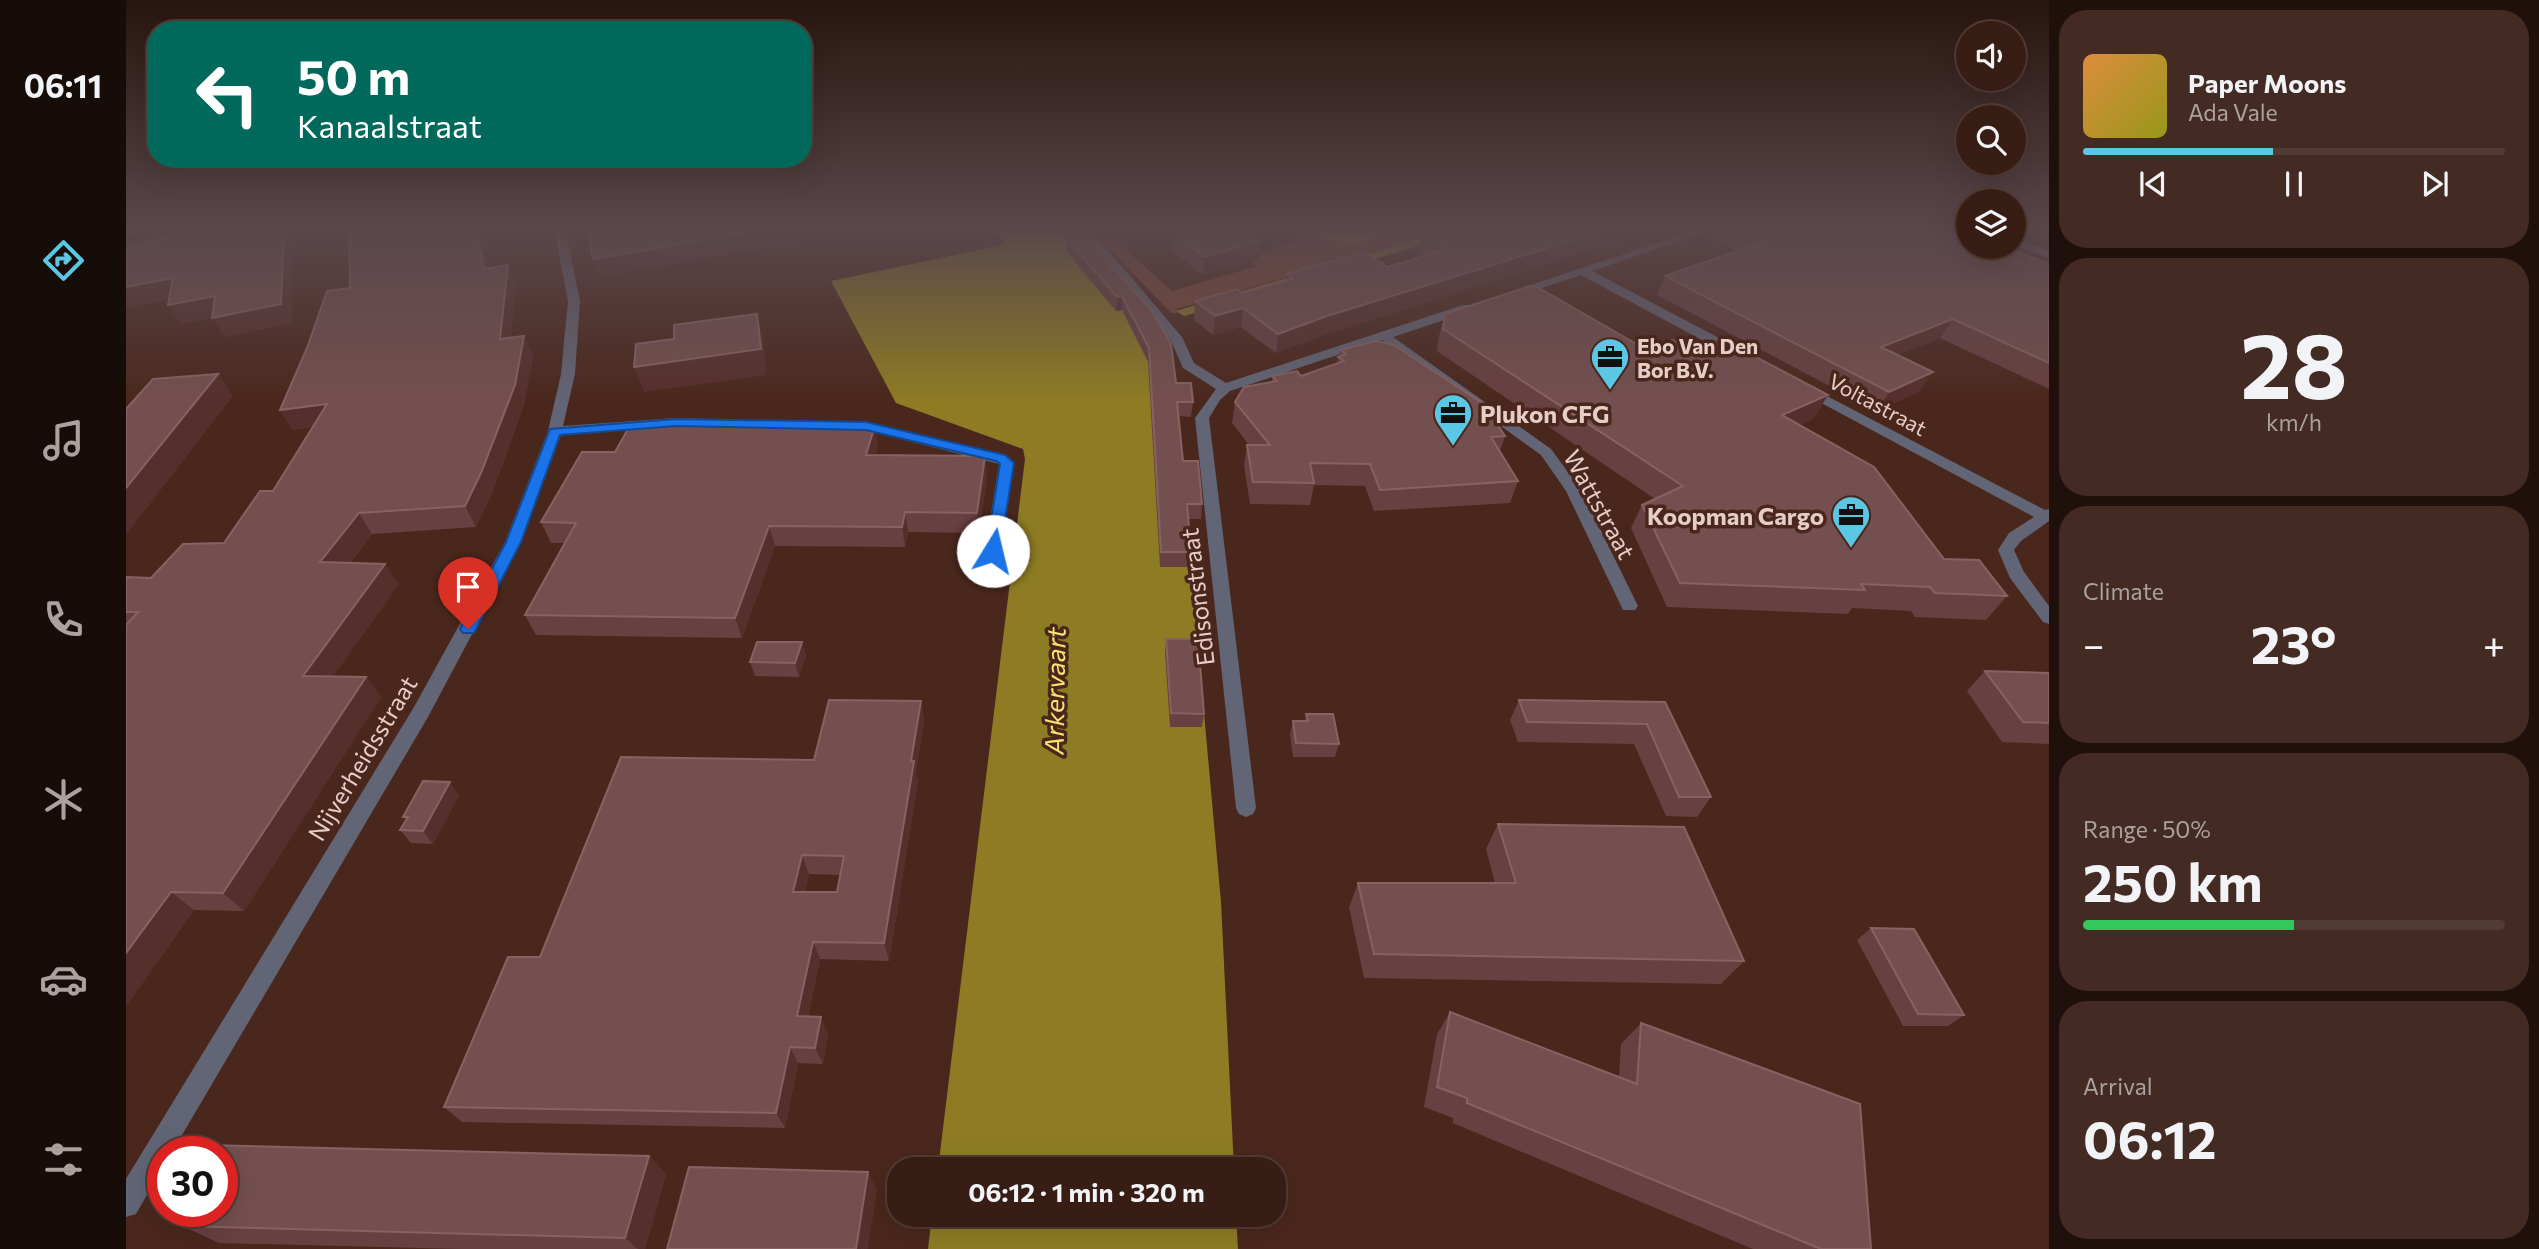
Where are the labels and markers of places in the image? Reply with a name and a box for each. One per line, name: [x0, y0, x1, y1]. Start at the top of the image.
place label: Ebo Van Den Bor B.V.: [1637, 333, 1758, 382]
office icon: Ebo Van Den Bor B.V.: [1589, 336, 1631, 391]
office icon: Plukon CFG: [1432, 392, 1474, 447]
place label: Plukon CFG: [1480, 399, 1610, 428]
office icon: Koopman Cargo: [1830, 494, 1872, 549]
place label: Koopman Cargo: [1647, 501, 1824, 530]
pin: [438, 557, 498, 629]

